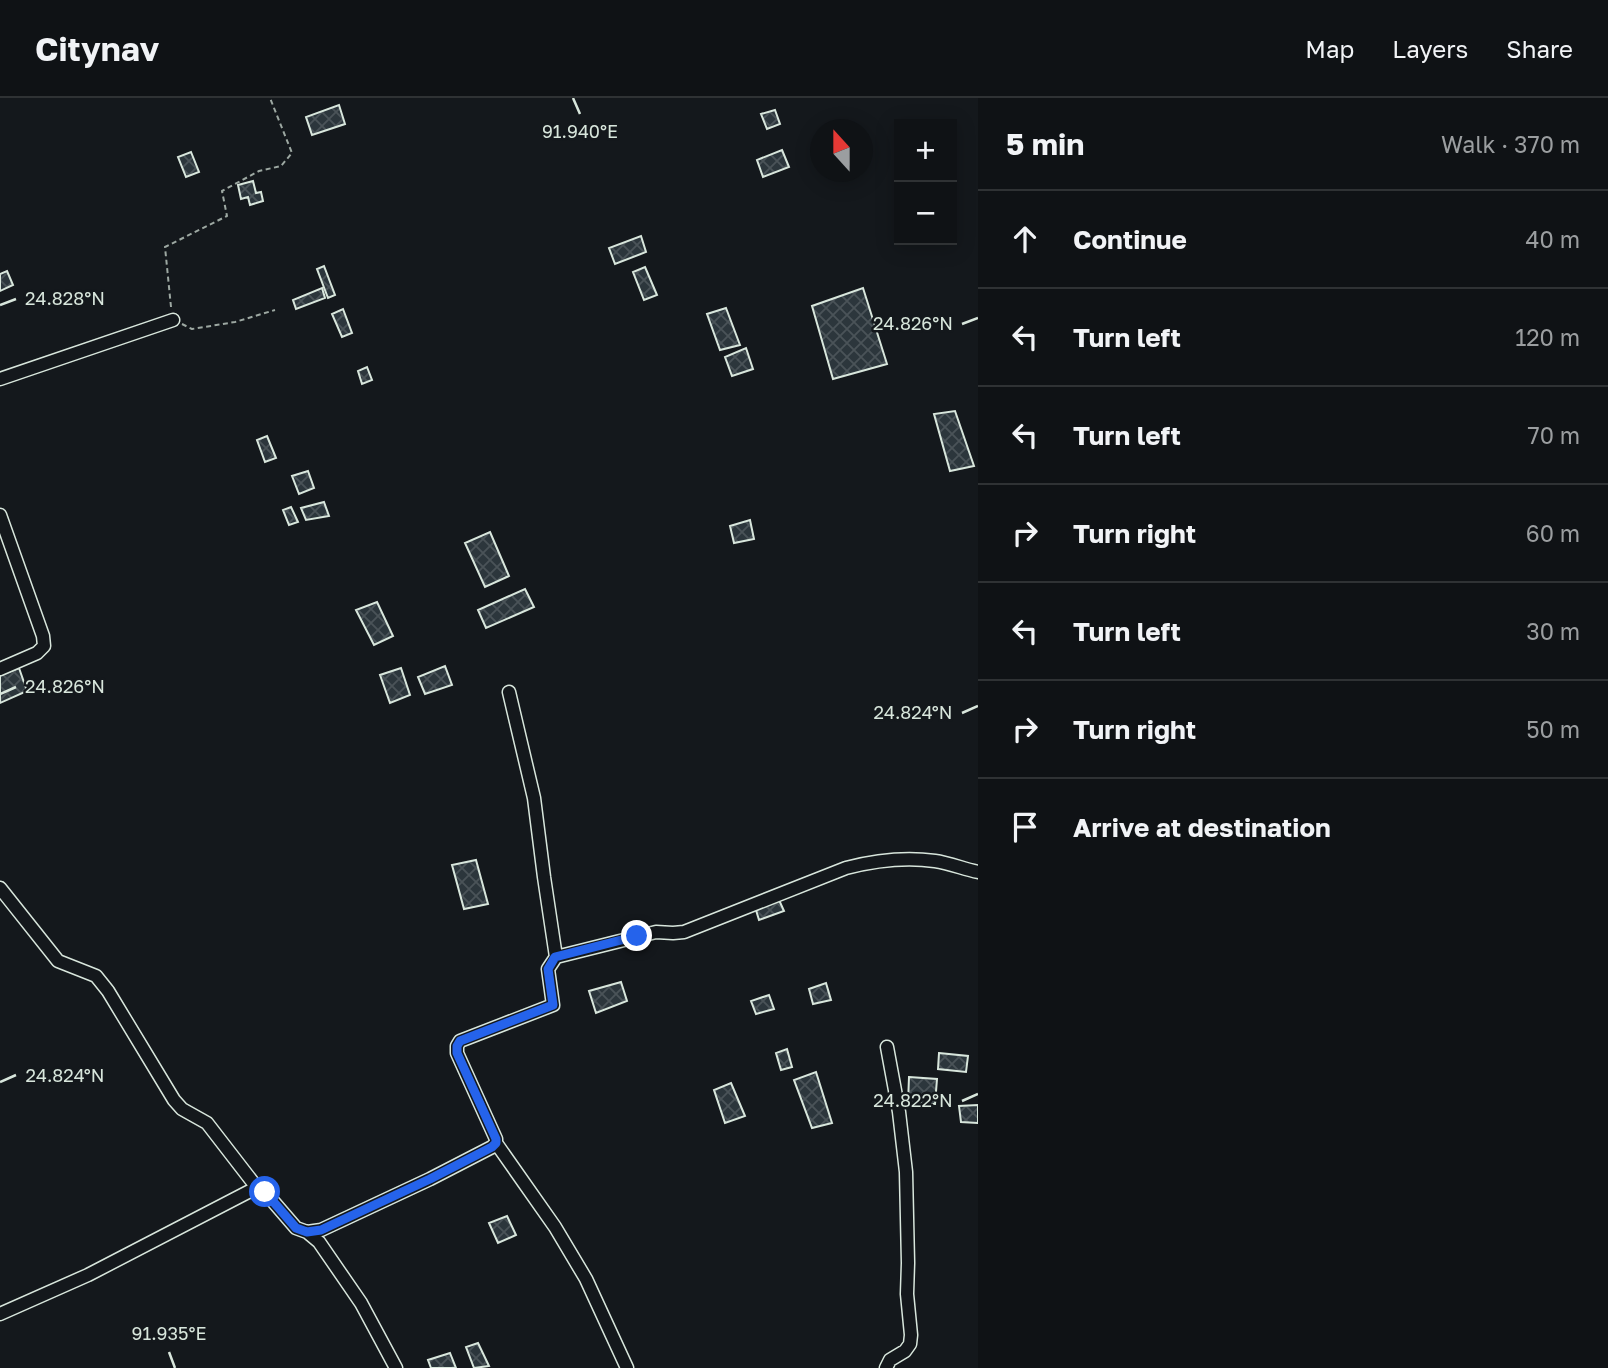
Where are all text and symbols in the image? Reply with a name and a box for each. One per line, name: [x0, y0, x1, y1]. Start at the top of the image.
text: Citynav: [35, 29, 159, 68]
text: Map: [1305, 34, 1354, 63]
text: Layers: [1392, 34, 1468, 63]
text: Share: [1506, 34, 1573, 63]
north arrow: [810, 119, 873, 182]
map controls: [894, 119, 957, 245]
button: +: [894, 119, 957, 182]
text: 91.940°E: [542, 120, 618, 142]
text: 5 min: [1006, 126, 1084, 162]
text: Walk · 370 m: [1441, 130, 1580, 158]
button: −: [894, 182, 957, 245]
icon: ahead: [1006, 220, 1044, 258]
text: Continue: [1073, 224, 1187, 255]
text: 40 m: [1526, 225, 1580, 253]
text: 24.828°N: [25, 287, 105, 309]
text: 24.826°N: [873, 312, 953, 334]
icon: left: [1006, 318, 1044, 356]
text: Turn left: [1073, 322, 1181, 353]
text: 120 m: [1515, 323, 1580, 351]
icon: left: [1006, 416, 1044, 454]
text: Turn left: [1073, 420, 1181, 451]
text: 70 m: [1527, 421, 1580, 449]
icon: right: [1006, 514, 1044, 552]
text: Turn right: [1073, 518, 1196, 549]
text: 60 m: [1526, 519, 1580, 547]
icon: left: [1006, 612, 1044, 650]
text: Turn left: [1073, 616, 1181, 647]
text: 30 m: [1526, 617, 1580, 645]
text: 24.826°N: [25, 675, 105, 697]
text: 24.824°N: [873, 701, 953, 723]
icon: right: [1006, 710, 1044, 748]
text: Turn right: [1073, 714, 1196, 745]
text: 50 m: [1526, 715, 1580, 743]
icon: arrive: [1006, 808, 1044, 846]
text: Arrive at destination: [1073, 812, 1331, 843]
route end: [621, 920, 652, 951]
text: 24.824°N: [25, 1064, 105, 1086]
text: 24.822°N: [873, 1089, 953, 1111]
route start: [249, 1176, 280, 1207]
text: 91.935°E: [132, 1322, 206, 1344]

